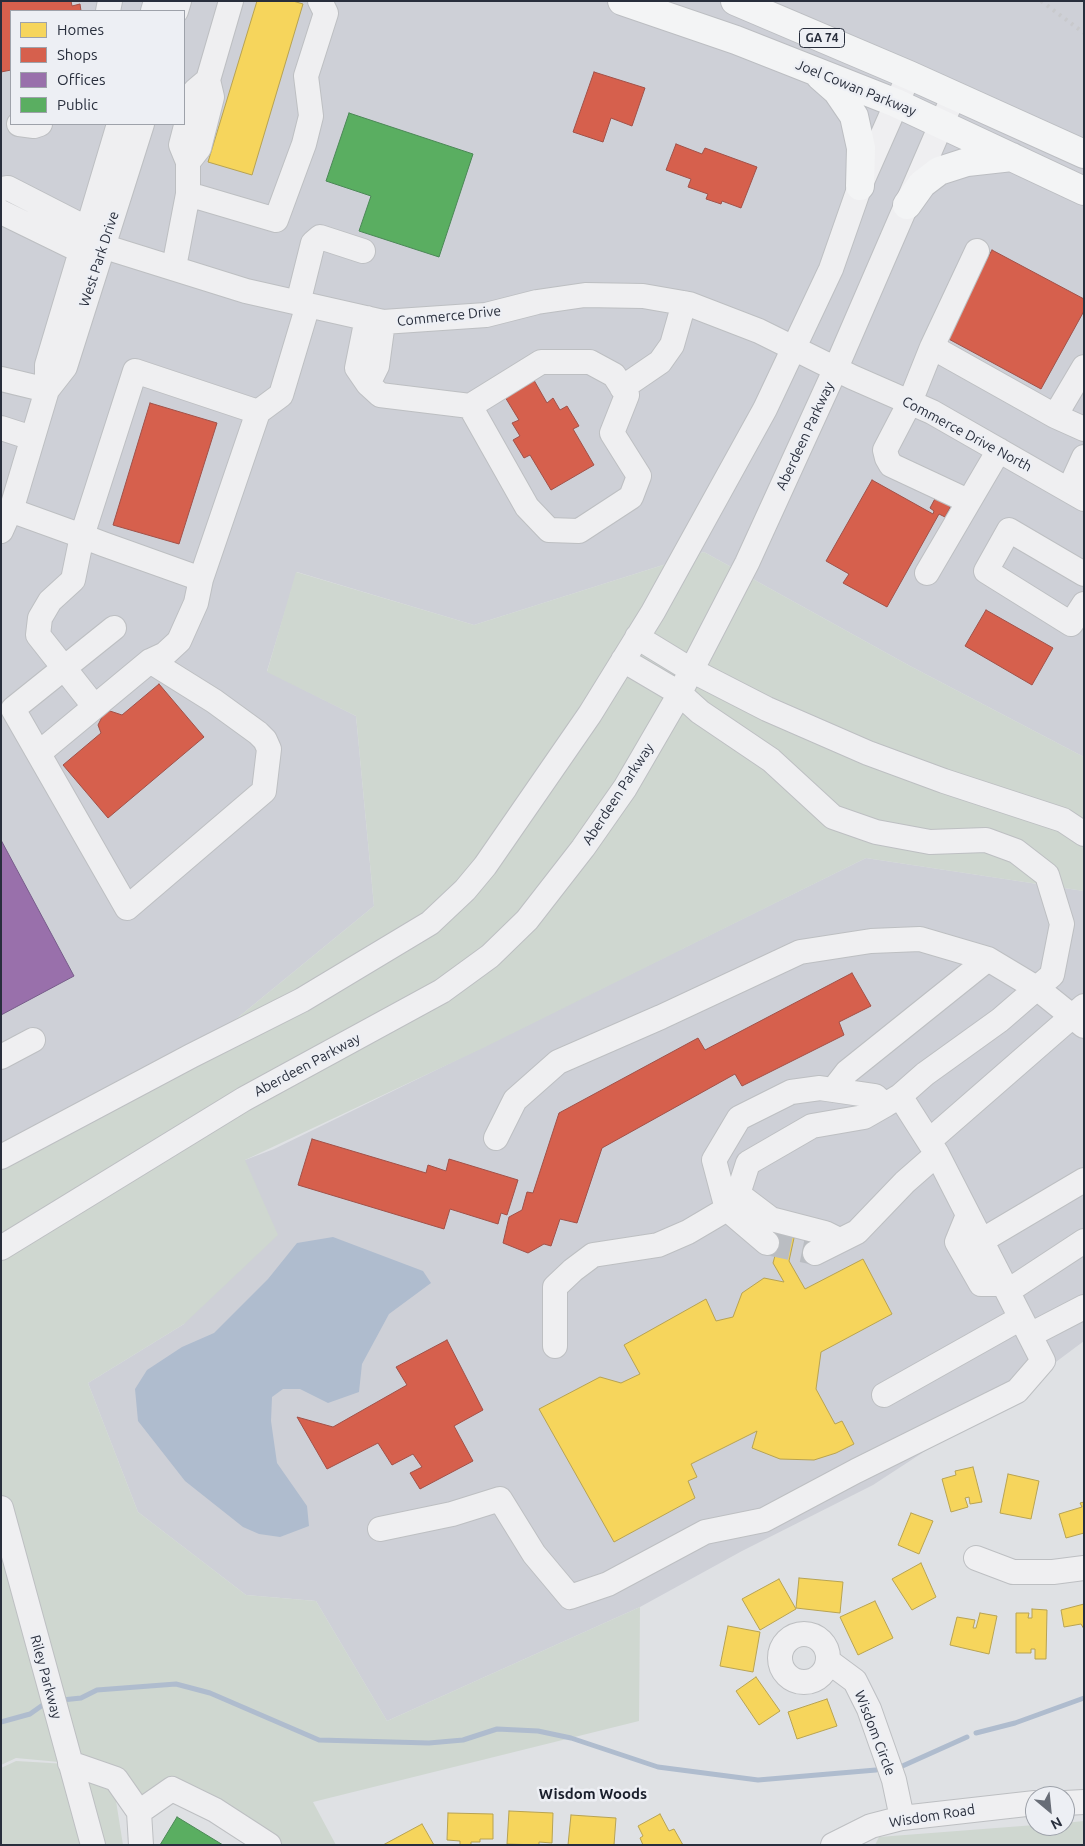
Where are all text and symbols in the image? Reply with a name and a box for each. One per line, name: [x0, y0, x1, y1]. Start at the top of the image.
legend: [10, 10, 185, 125]
text: Homes: [57, 21, 104, 38]
road number: GA 74: [800, 28, 844, 48]
text: Shops: [57, 46, 98, 63]
street label: Joel Cowan Parkway: [793, 56, 919, 120]
text: Offices: [57, 71, 105, 88]
text: Public: [57, 96, 98, 113]
street label: West Park Drive: [76, 209, 122, 309]
street label: Commerce Drive: [396, 302, 502, 330]
street label: Aberdeen Parkway: [772, 379, 838, 493]
street label: Commerce Drive North: [899, 393, 1035, 475]
street label: Aberdeen Parkway: [579, 740, 657, 848]
street label: Aberdeen Parkway: [251, 1030, 363, 1100]
street label: Riley Parkway: [27, 1633, 65, 1721]
street label: Wisdom Circle: [851, 1688, 899, 1778]
district label: Wisdom Woods: [539, 1785, 647, 1803]
north arrow: [1025, 1786, 1075, 1836]
street label: Wisdom Road: [888, 1801, 976, 1831]
text: N: [1048, 1814, 1065, 1833]

